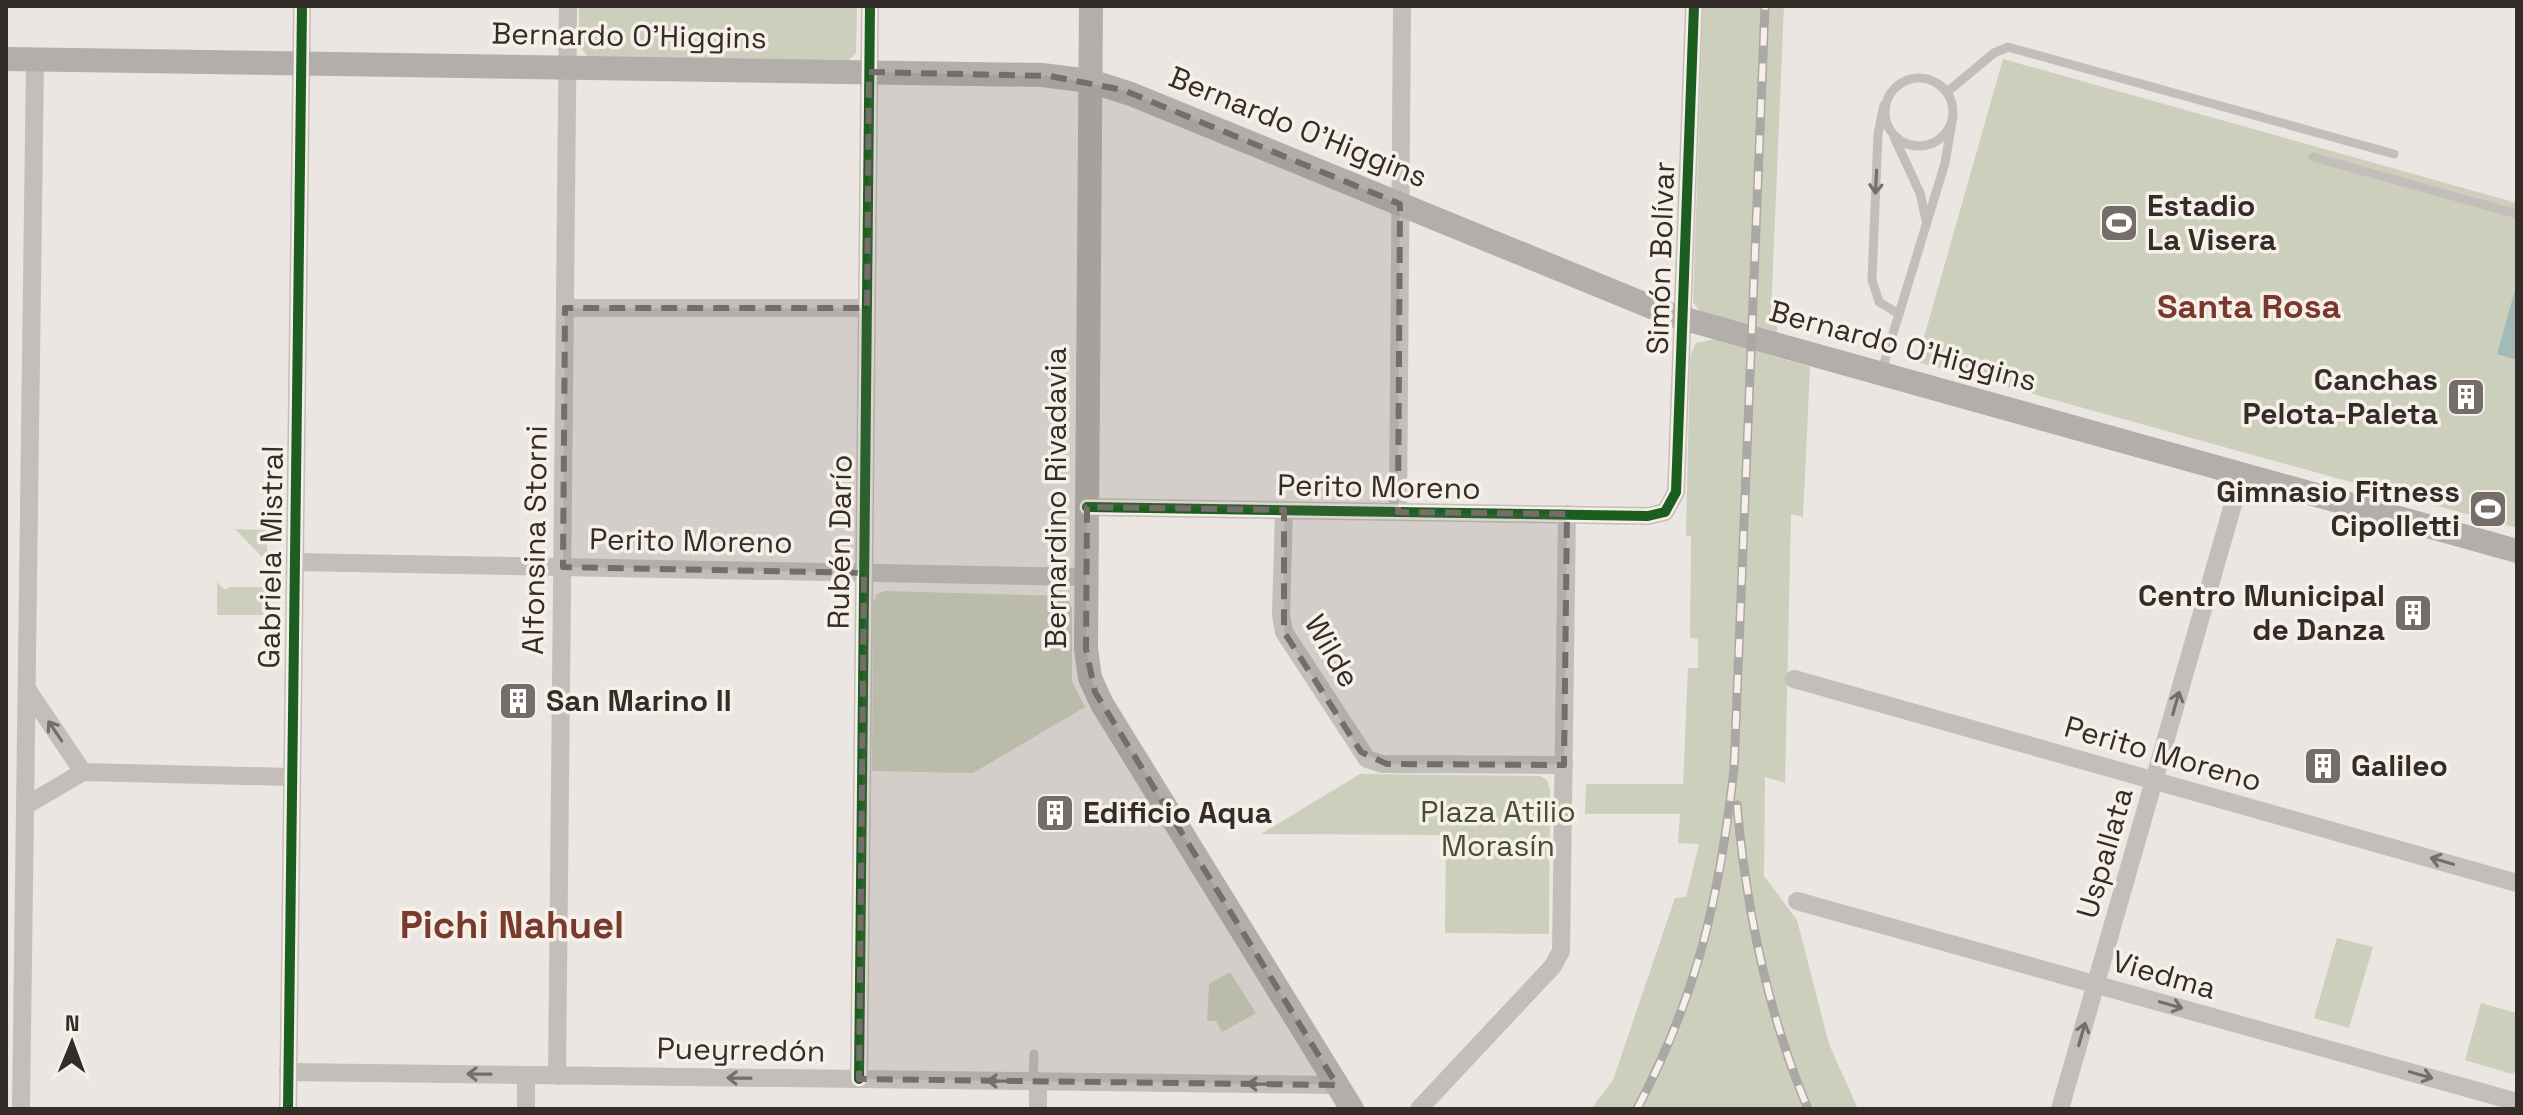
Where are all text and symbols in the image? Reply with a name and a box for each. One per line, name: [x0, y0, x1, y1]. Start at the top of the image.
street label: Bernardo O'Higgins: [491, 14, 767, 57]
street label: Bernardo O'Higgins: [1163, 57, 1433, 196]
street label: Simón Bolívar: [1638, 161, 1683, 355]
one-way arrow: [1868, 168, 1883, 195]
place label: Estadio La Visera: [2147, 186, 2276, 259]
sports icon: Estadio La Visera: [2098, 202, 2140, 244]
district label: Santa Rosa: [2157, 285, 2341, 328]
street label: Bernardo O'Higgins: [1765, 291, 2041, 400]
street label: Bernardino Rivadavia: [1036, 347, 1075, 649]
place label: Canchas Pelota-Paleta: [2242, 360, 2438, 433]
building icon: Canchas Pelota-Paleta: [2445, 376, 2487, 418]
street label: Alfonsina Storni: [513, 425, 556, 655]
street label: Gabriela Mistral: [249, 445, 292, 669]
street label: Rubén Darío: [818, 454, 861, 630]
street label: Perito Moreno: [1277, 465, 1481, 508]
place label: Gimnasio Fitness Cipolletti: [2216, 472, 2460, 545]
sports icon: Gimnasio Fitness Cipolletti: [2467, 488, 2509, 530]
street label: Perito Moreno: [589, 519, 793, 562]
place label: Centro Municipal de Danza: [2138, 576, 2385, 649]
building icon: Centro Municipal de Danza: [2392, 592, 2434, 634]
street label: Wilde: [1296, 607, 1369, 694]
building icon: San Marino II: [497, 680, 539, 722]
place label: San Marino II: [546, 681, 732, 720]
one-way arrow: [2170, 691, 2185, 717]
street label: Perito Moreno: [2060, 707, 2266, 800]
one-way arrow: [47, 720, 63, 742]
building icon: Galileo: [2302, 745, 2344, 787]
place label: Galileo: [2351, 746, 2448, 785]
street label: Uspallata: [2067, 783, 2142, 923]
building icon: Edificio Aqua: [1034, 792, 1076, 834]
park label: Plaza Atilio Morasín: [1420, 792, 1576, 865]
place label: Edificio Aqua: [1083, 793, 1272, 832]
one-way arrow: [2429, 853, 2455, 868]
district label: Pichi Nahuel: [400, 901, 624, 949]
street label: Viedma: [2108, 941, 2220, 1008]
one-way arrow: [2158, 999, 2184, 1014]
north arrow: [32, 1003, 112, 1083]
text: N: [65, 1009, 80, 1037]
one-way arrow: [2076, 1022, 2090, 1047]
street label: Pueyrredón: [656, 1029, 826, 1070]
one-way arrow: [466, 1067, 493, 1082]
one-way arrow: [2408, 1069, 2434, 1084]
one-way arrow: [726, 1070, 753, 1085]
one-way arrow: [986, 1073, 1013, 1088]
one-way arrow: [1246, 1076, 1273, 1091]

